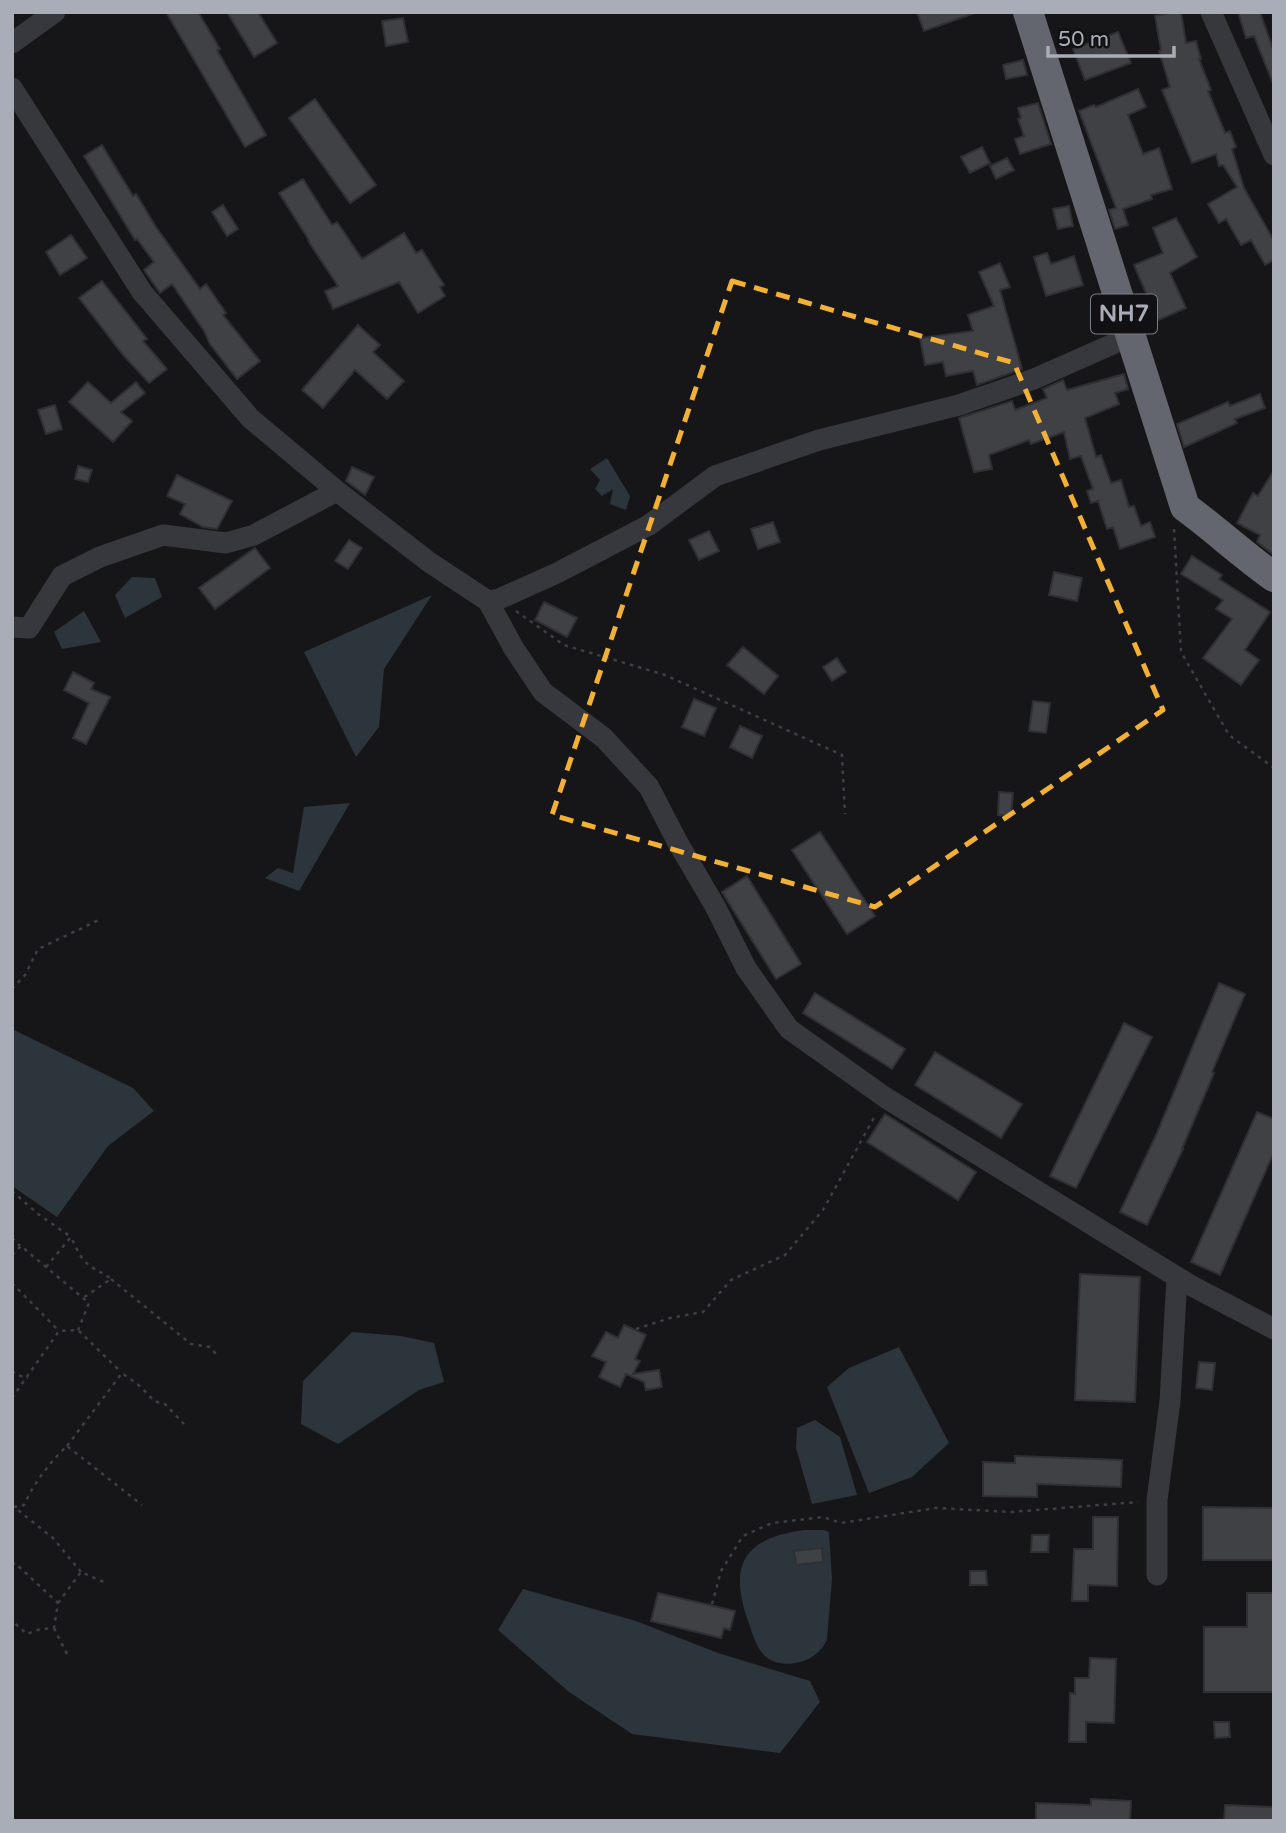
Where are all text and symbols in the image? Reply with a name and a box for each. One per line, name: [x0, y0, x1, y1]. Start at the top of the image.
scale bar: [1048, 14, 1174, 58]
text: 50 m: [1058, 27, 1109, 52]
road number: NH7: [1091, 294, 1157, 334]

